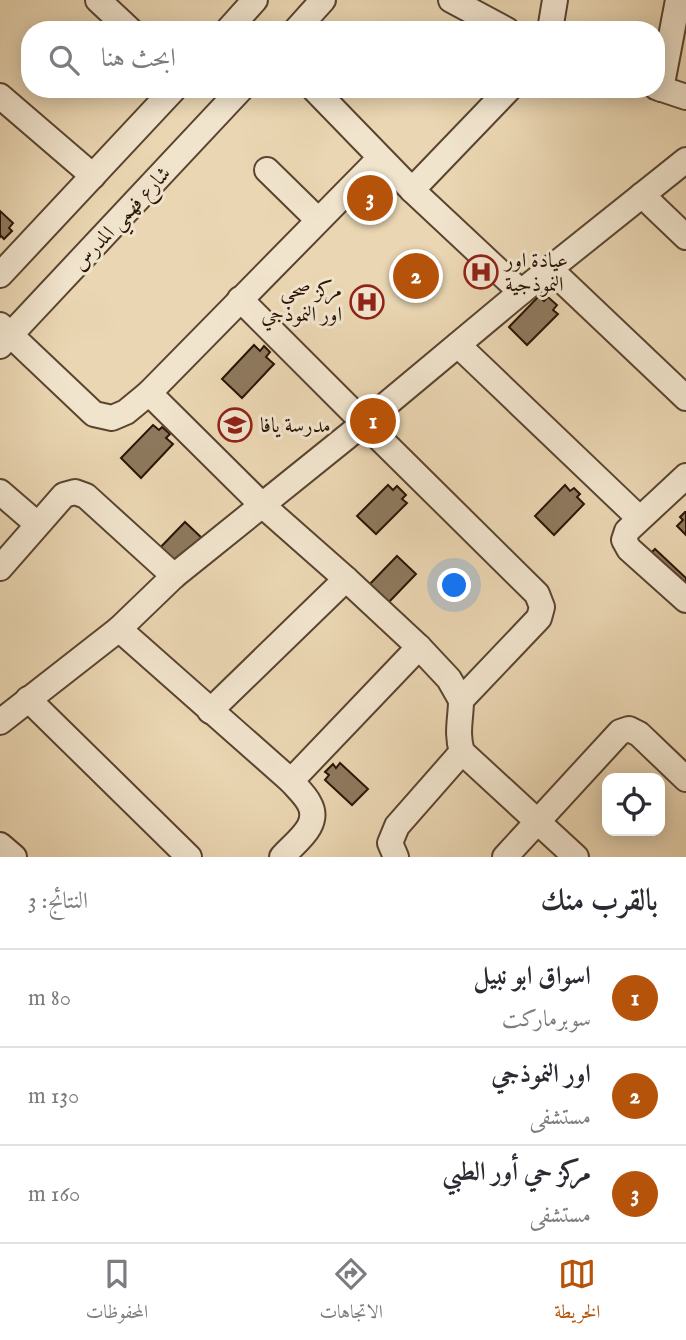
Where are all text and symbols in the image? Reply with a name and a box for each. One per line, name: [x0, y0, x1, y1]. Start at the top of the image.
search box: [21, 21, 665, 98]
icon: search: [45, 41, 83, 79]
text: ابحث هنا: [101, 42, 176, 75]
street label: شارع فهمي المدرس: [67, 161, 181, 280]
pin: 3: [347, 172, 393, 224]
place label: عيادة اور النموذجية: [503, 248, 568, 299]
pin: 2: [393, 250, 439, 302]
hospital icon: عيادة اور النموذجية: [462, 253, 500, 291]
place label: مركز صحي اور النموذجي: [261, 278, 342, 331]
hospital icon: مركز صحي اور النموذجي: [348, 283, 386, 321]
pin: 1: [350, 395, 396, 447]
school or university icon: مدرسة يافا: [216, 406, 254, 444]
place label: مدرسة يافا: [260, 413, 331, 440]
your location: [437, 568, 471, 602]
map controls: [602, 773, 665, 836]
button: locate: [602, 773, 665, 836]
text: بالقرب منك: [541, 883, 658, 921]
text: النتائج: 3: [28, 887, 88, 916]
text: اسواق ابو نبيل: [473, 960, 591, 993]
text: 80 m: [28, 984, 71, 1013]
text: 1: [631, 984, 639, 1013]
text: سوبرماركت: [502, 1005, 591, 1034]
text: اور النموذجي: [491, 1058, 591, 1091]
text: 130 m: [28, 1082, 79, 1111]
text: 2: [630, 1082, 640, 1111]
text: مستشفى: [530, 1103, 591, 1132]
text: مركز حي أور الطبي: [442, 1156, 591, 1189]
text: 160 m: [28, 1180, 80, 1209]
text: 3: [631, 1180, 639, 1209]
text: مستشفى: [530, 1201, 591, 1230]
tab: المحفوظات: [86, 1255, 148, 1330]
tab: الاتجاهات: [319, 1255, 383, 1330]
tab: الخريطة: [554, 1255, 600, 1330]

